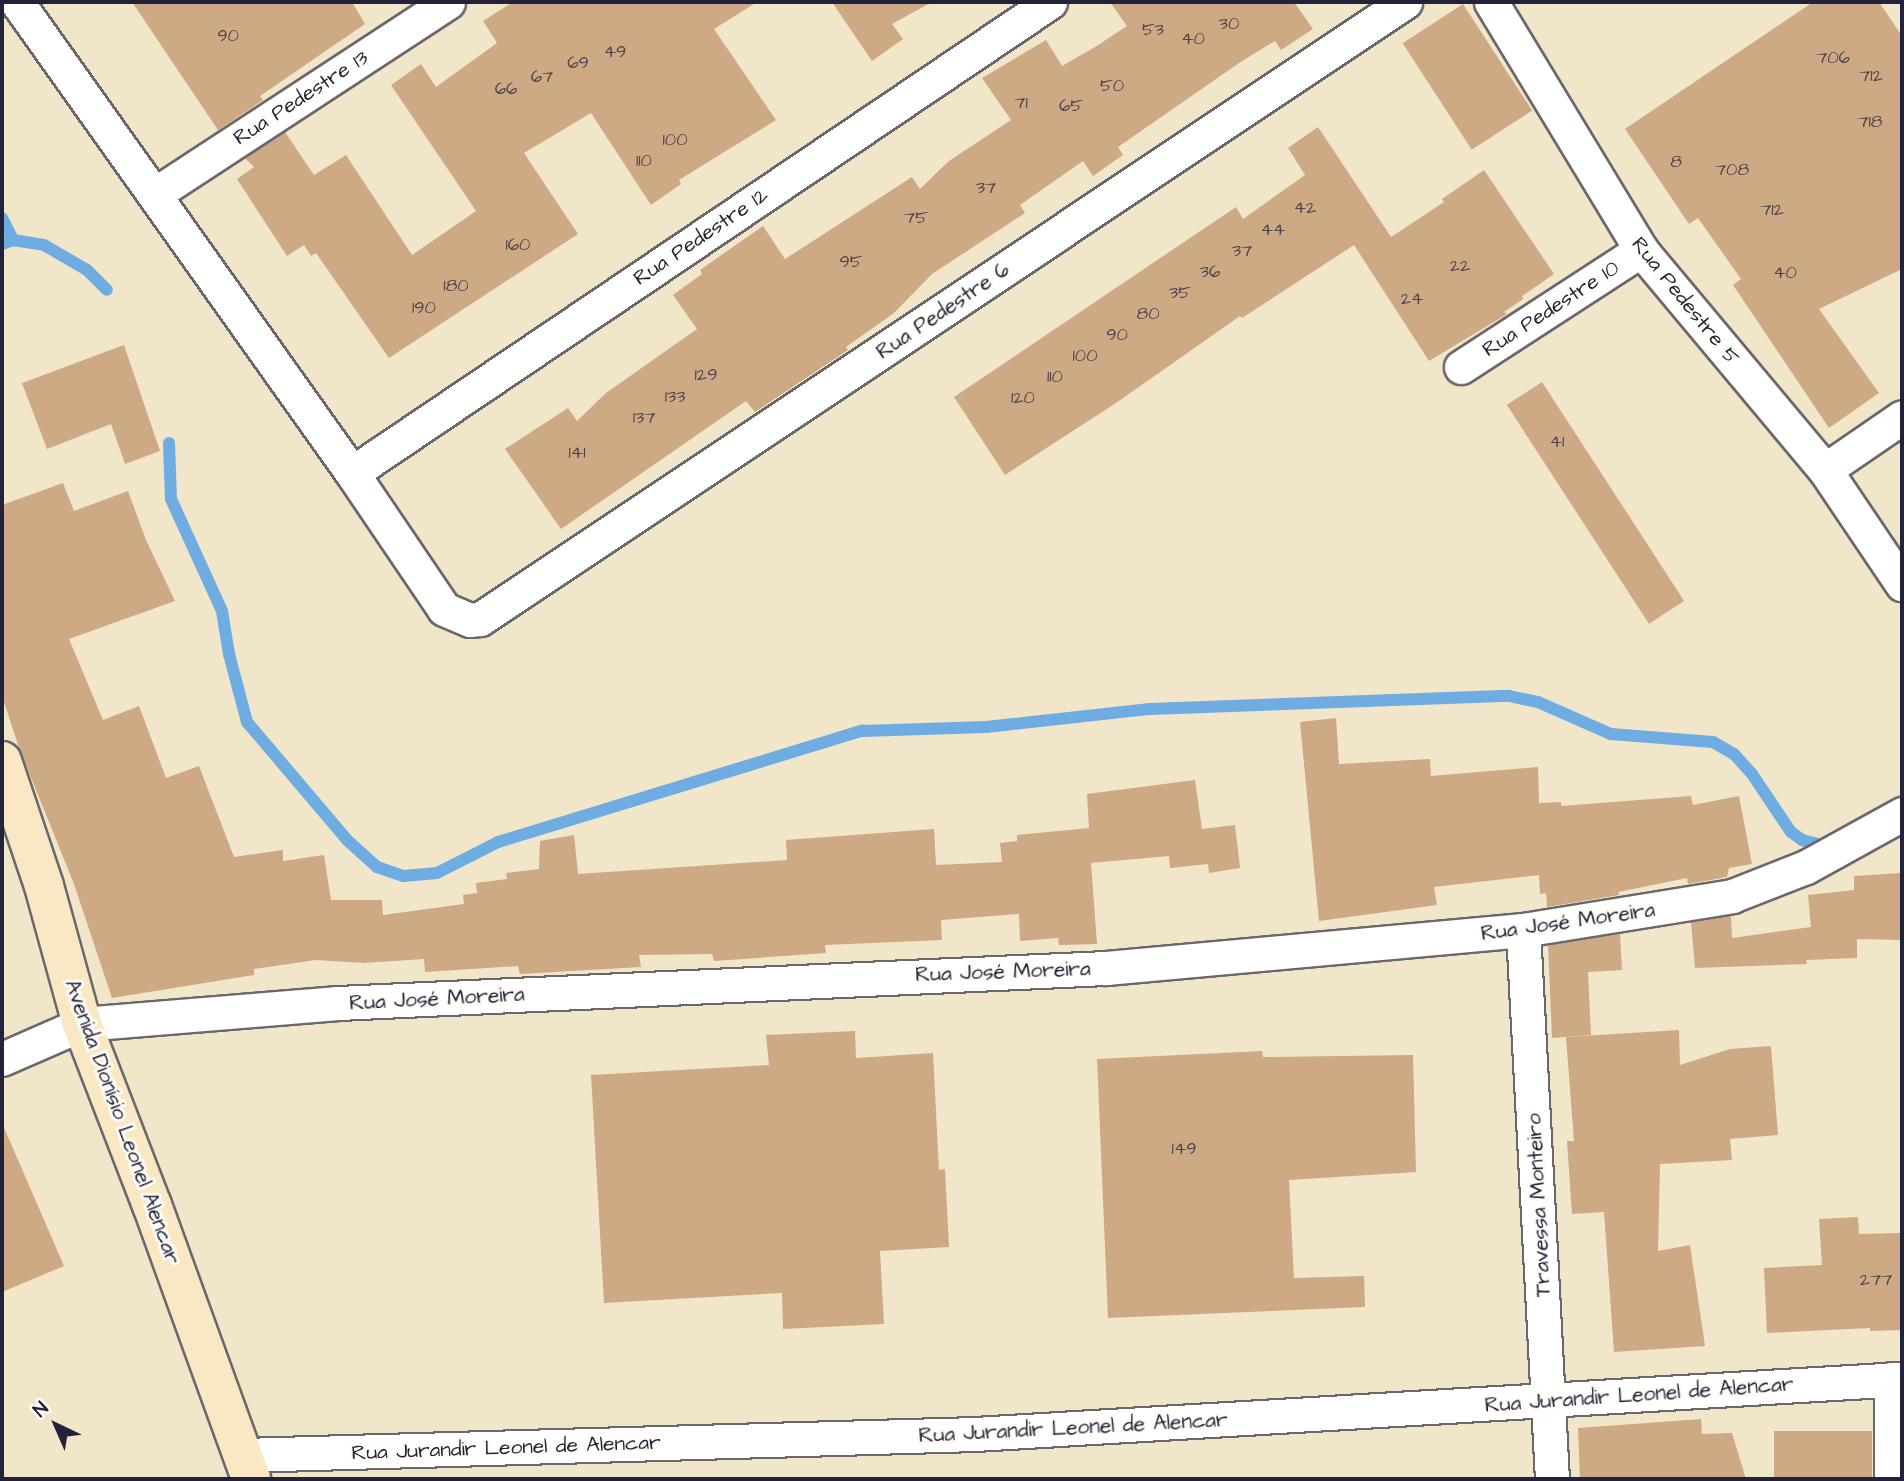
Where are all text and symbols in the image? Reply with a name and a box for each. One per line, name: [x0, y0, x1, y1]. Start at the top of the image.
house number: 30: [1219, 13, 1239, 35]
house number: 53: [1142, 19, 1164, 41]
house number: 90: [217, 25, 239, 47]
house number: 40: [1181, 28, 1205, 50]
house number: 49: [604, 41, 626, 63]
street label: Rua Pedestre 13: [229, 45, 373, 151]
house number: 706: [1816, 47, 1850, 69]
house number: 69: [567, 52, 589, 74]
house number: 712: [1859, 65, 1883, 87]
house number: 67: [531, 66, 553, 88]
house number: 50: [1100, 75, 1124, 97]
house number: 66: [495, 78, 517, 100]
house number: 71: [1014, 92, 1028, 114]
house number: 65: [1059, 95, 1083, 117]
house number: 718: [1857, 111, 1883, 133]
house number: 100: [662, 129, 688, 151]
house number: 110: [636, 150, 652, 172]
house number: 8: [1670, 151, 1682, 173]
house number: 708: [1715, 159, 1749, 181]
house number: 37: [976, 177, 996, 199]
street label: Rua Pedestre 12: [629, 183, 773, 291]
house number: 42: [1294, 197, 1316, 219]
house number: 712: [1760, 199, 1784, 221]
house number: 75: [904, 207, 928, 229]
house number: 44: [1261, 219, 1285, 241]
street label: Rua Pedestre 5: [1626, 232, 1744, 370]
house number: 160: [506, 234, 530, 256]
house number: 37: [1232, 240, 1252, 262]
house number: 95: [840, 251, 862, 273]
house number: 22: [1450, 255, 1470, 277]
street label: Rua Pedestre 10: [1478, 255, 1624, 363]
street label: Rua Pedestre 6: [872, 257, 1014, 365]
house number: 36: [1200, 261, 1220, 283]
house number: 40: [1773, 262, 1797, 284]
house number: 180: [443, 275, 469, 297]
house number: 35: [1169, 282, 1191, 304]
house number: 24: [1401, 288, 1423, 310]
house number: 190: [412, 297, 436, 319]
house number: 80: [1136, 303, 1160, 325]
house number: 90: [1106, 324, 1128, 346]
house number: 100: [1072, 345, 1098, 367]
house number: 129: [695, 364, 717, 386]
house number: 110: [1047, 366, 1063, 388]
house number: 133: [665, 386, 685, 408]
house number: 120: [1011, 387, 1035, 409]
house number: 137: [633, 407, 655, 429]
house number: 41: [1550, 431, 1564, 453]
house number: 141: [569, 442, 585, 464]
street label: Rua José Moreira: [1479, 897, 1657, 947]
street label: Rua José Moreira: [915, 956, 1091, 988]
street label: Avenida Dionísio Leonel Alencar: [59, 976, 185, 1268]
street label: Rua José Moreira: [349, 982, 525, 1016]
street label: Travessa Monteiro: [1522, 1113, 1556, 1297]
house number: 149: [1172, 1138, 1196, 1160]
house number: 277: [1860, 1269, 1892, 1291]
street label: Rua Jurandir Leonel de Alencar: [1484, 1372, 1794, 1418]
north arrow: [21, 1390, 91, 1460]
text: N: [27, 1396, 55, 1423]
street label: Rua Jurandir Leonel de Alencar: [918, 1407, 1228, 1449]
street label: Rua Jurandir Leonel de Alencar: [351, 1430, 661, 1466]

